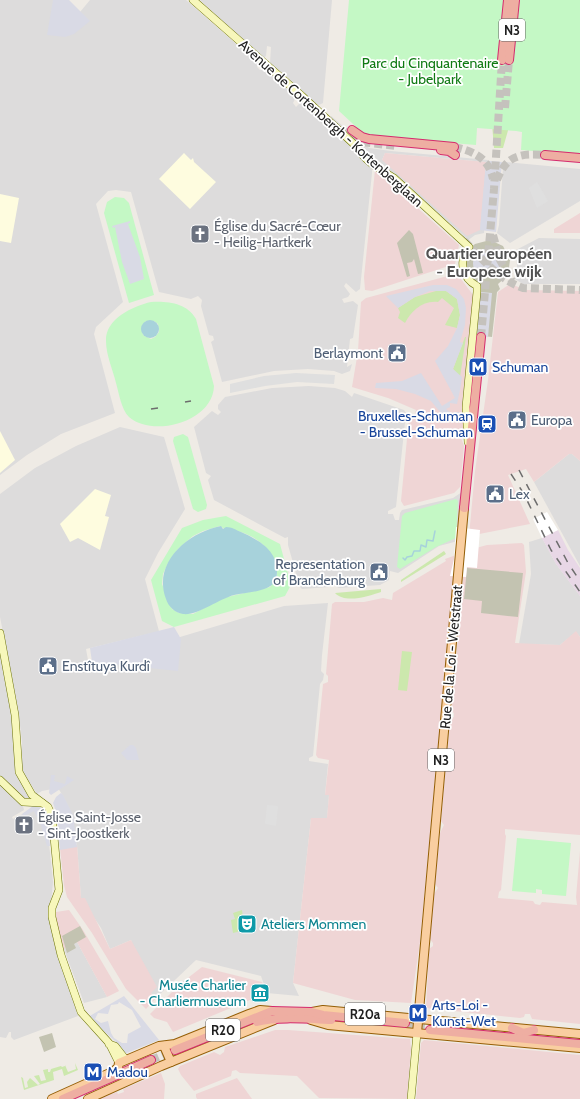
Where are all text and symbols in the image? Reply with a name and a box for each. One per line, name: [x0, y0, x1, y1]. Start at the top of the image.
road number: N3: [499, 19, 525, 41]
street label: Avenue de Cortenbergh - Kortenberglaan: [235, 35, 427, 211]
park label: Parc du Cinquantenaire - Jubelpark: [362, 54, 498, 88]
place label: Église du Sacré-Cœur - Heilig-Hartkerk: [214, 217, 341, 251]
church icon: Église du Sacré-Cœur - Heilig-Hartkerk: [189, 223, 211, 245]
district label: Quartier européen - Europese wijk: [426, 244, 552, 281]
public building icon: Berlaymont: [386, 342, 408, 364]
place label: Berlaymont: [314, 344, 383, 362]
metro station icon: Schuman: [467, 356, 489, 378]
place label: Schuman: [492, 358, 548, 376]
place label: Bruxelles-Schuman - Brussel-Schuman: [358, 407, 473, 441]
public building icon: Europa: [506, 409, 528, 431]
place label: Europa: [531, 411, 573, 429]
station icon: Bruxelles-Schuman - Brussel-Schuman: [476, 413, 498, 435]
public building icon: Lex: [484, 483, 506, 505]
place label: Lex: [509, 485, 530, 503]
place label: Representation of Brandenburg: [273, 555, 366, 589]
public building icon: Representation of Brandenburg: [368, 561, 390, 583]
street label: Rue de la Loi - Wetstraat: [436, 584, 466, 730]
public building icon: Enstîtuya Kurdî: [37, 655, 59, 677]
place label: Enstîtuya Kurdî: [62, 657, 151, 675]
road number: N3: [428, 749, 454, 771]
place label: Église Saint-Josse - Sint-Joostkerk: [38, 808, 141, 842]
church icon: Église Saint-Josse - Sint-Joostkerk: [13, 814, 35, 836]
theatre icon: Ateliers Mommen: [236, 913, 258, 935]
place label: Ateliers Mommen: [261, 915, 367, 933]
place label: Musée Charlier - Charliermuseum: [140, 976, 247, 1010]
museum icon: Musée Charlier - Charliermuseum: [249, 982, 271, 1004]
place label: Arts-Loi - Kunst-Wet: [432, 996, 496, 1030]
metro station icon: Arts-Loi - Kunst-Wet: [407, 1002, 429, 1024]
road number: R20a: [345, 1003, 385, 1025]
road number: R20: [206, 1019, 240, 1041]
metro station icon: Madou: [82, 1061, 104, 1083]
place label: Madou: [107, 1063, 148, 1081]

